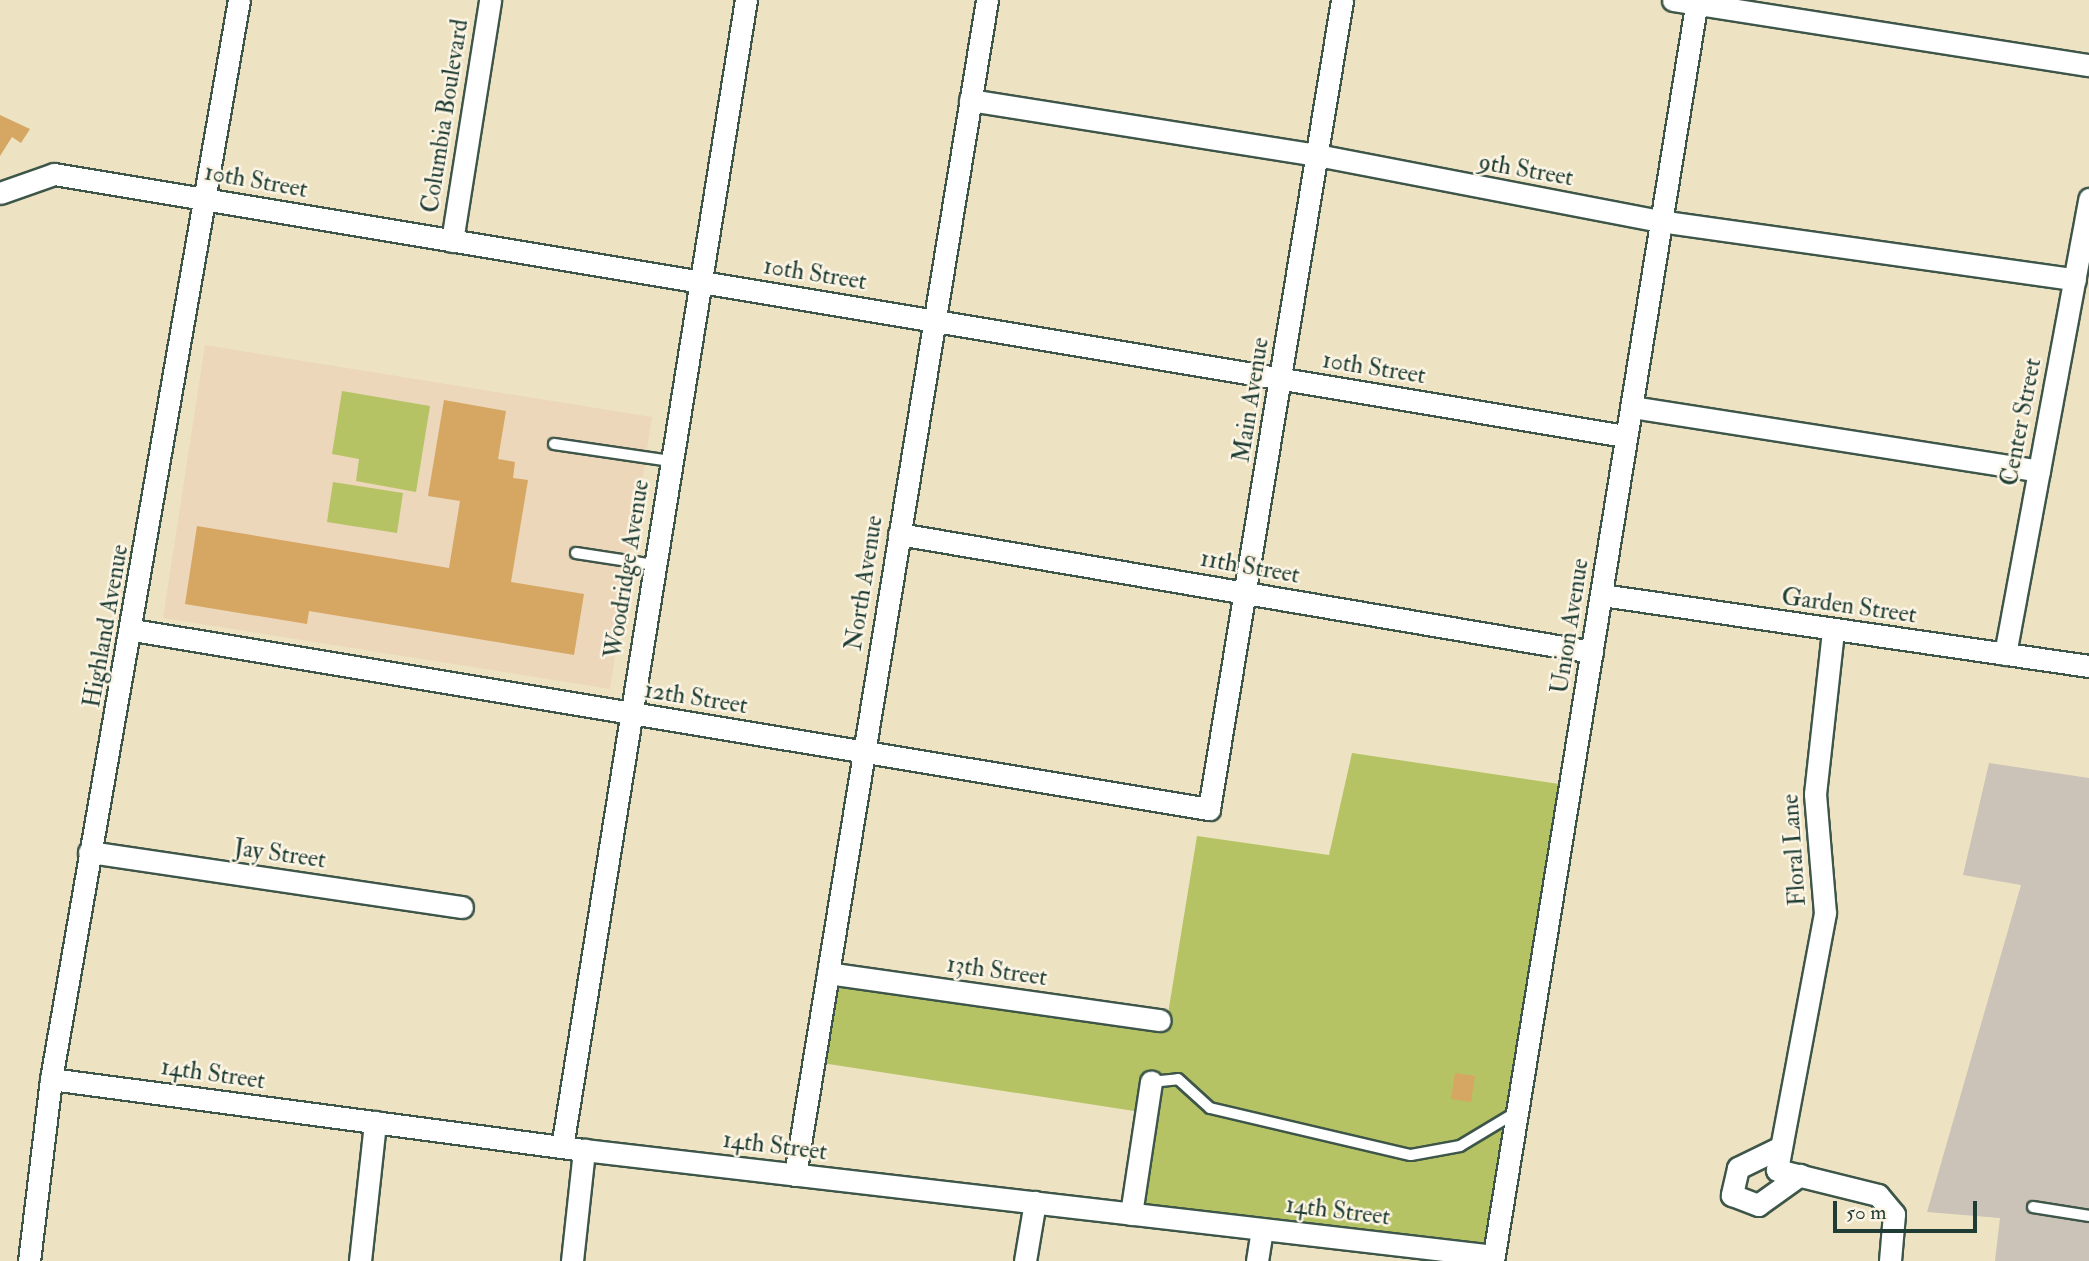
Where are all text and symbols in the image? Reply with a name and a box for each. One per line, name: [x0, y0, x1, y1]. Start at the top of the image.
street label: Columbia Boulevard: [415, 17, 475, 215]
street label: 9th Street: [1476, 148, 1576, 192]
street label: 10th Street: [202, 158, 310, 204]
street label: 10th Street: [761, 252, 869, 296]
street label: Main Avenue: [1227, 335, 1275, 465]
street label: 10th Street: [1320, 346, 1428, 390]
street label: Center Street: [1995, 356, 2047, 488]
street label: Woodridge Avenue: [599, 478, 655, 660]
street label: North Avenue: [839, 513, 889, 653]
street label: Highland Avenue: [77, 542, 135, 710]
street label: 11th Street: [1198, 544, 1302, 590]
street label: Union Avenue: [1545, 556, 1595, 696]
street label: Garden Street: [1780, 582, 1918, 630]
street label: 12th Street: [642, 676, 750, 720]
street label: Floral Lane: [1776, 793, 1812, 907]
street label: Jay Street: [232, 833, 328, 875]
street label: 13th Street: [945, 950, 1049, 992]
street label: 14th Street: [159, 1052, 267, 1096]
street label: 14th Street: [721, 1125, 829, 1167]
scale bar: [1837, 1188, 1980, 1232]
street label: 14th Street: [1284, 1190, 1392, 1232]
text: 50 m: [1846, 1199, 1887, 1226]

